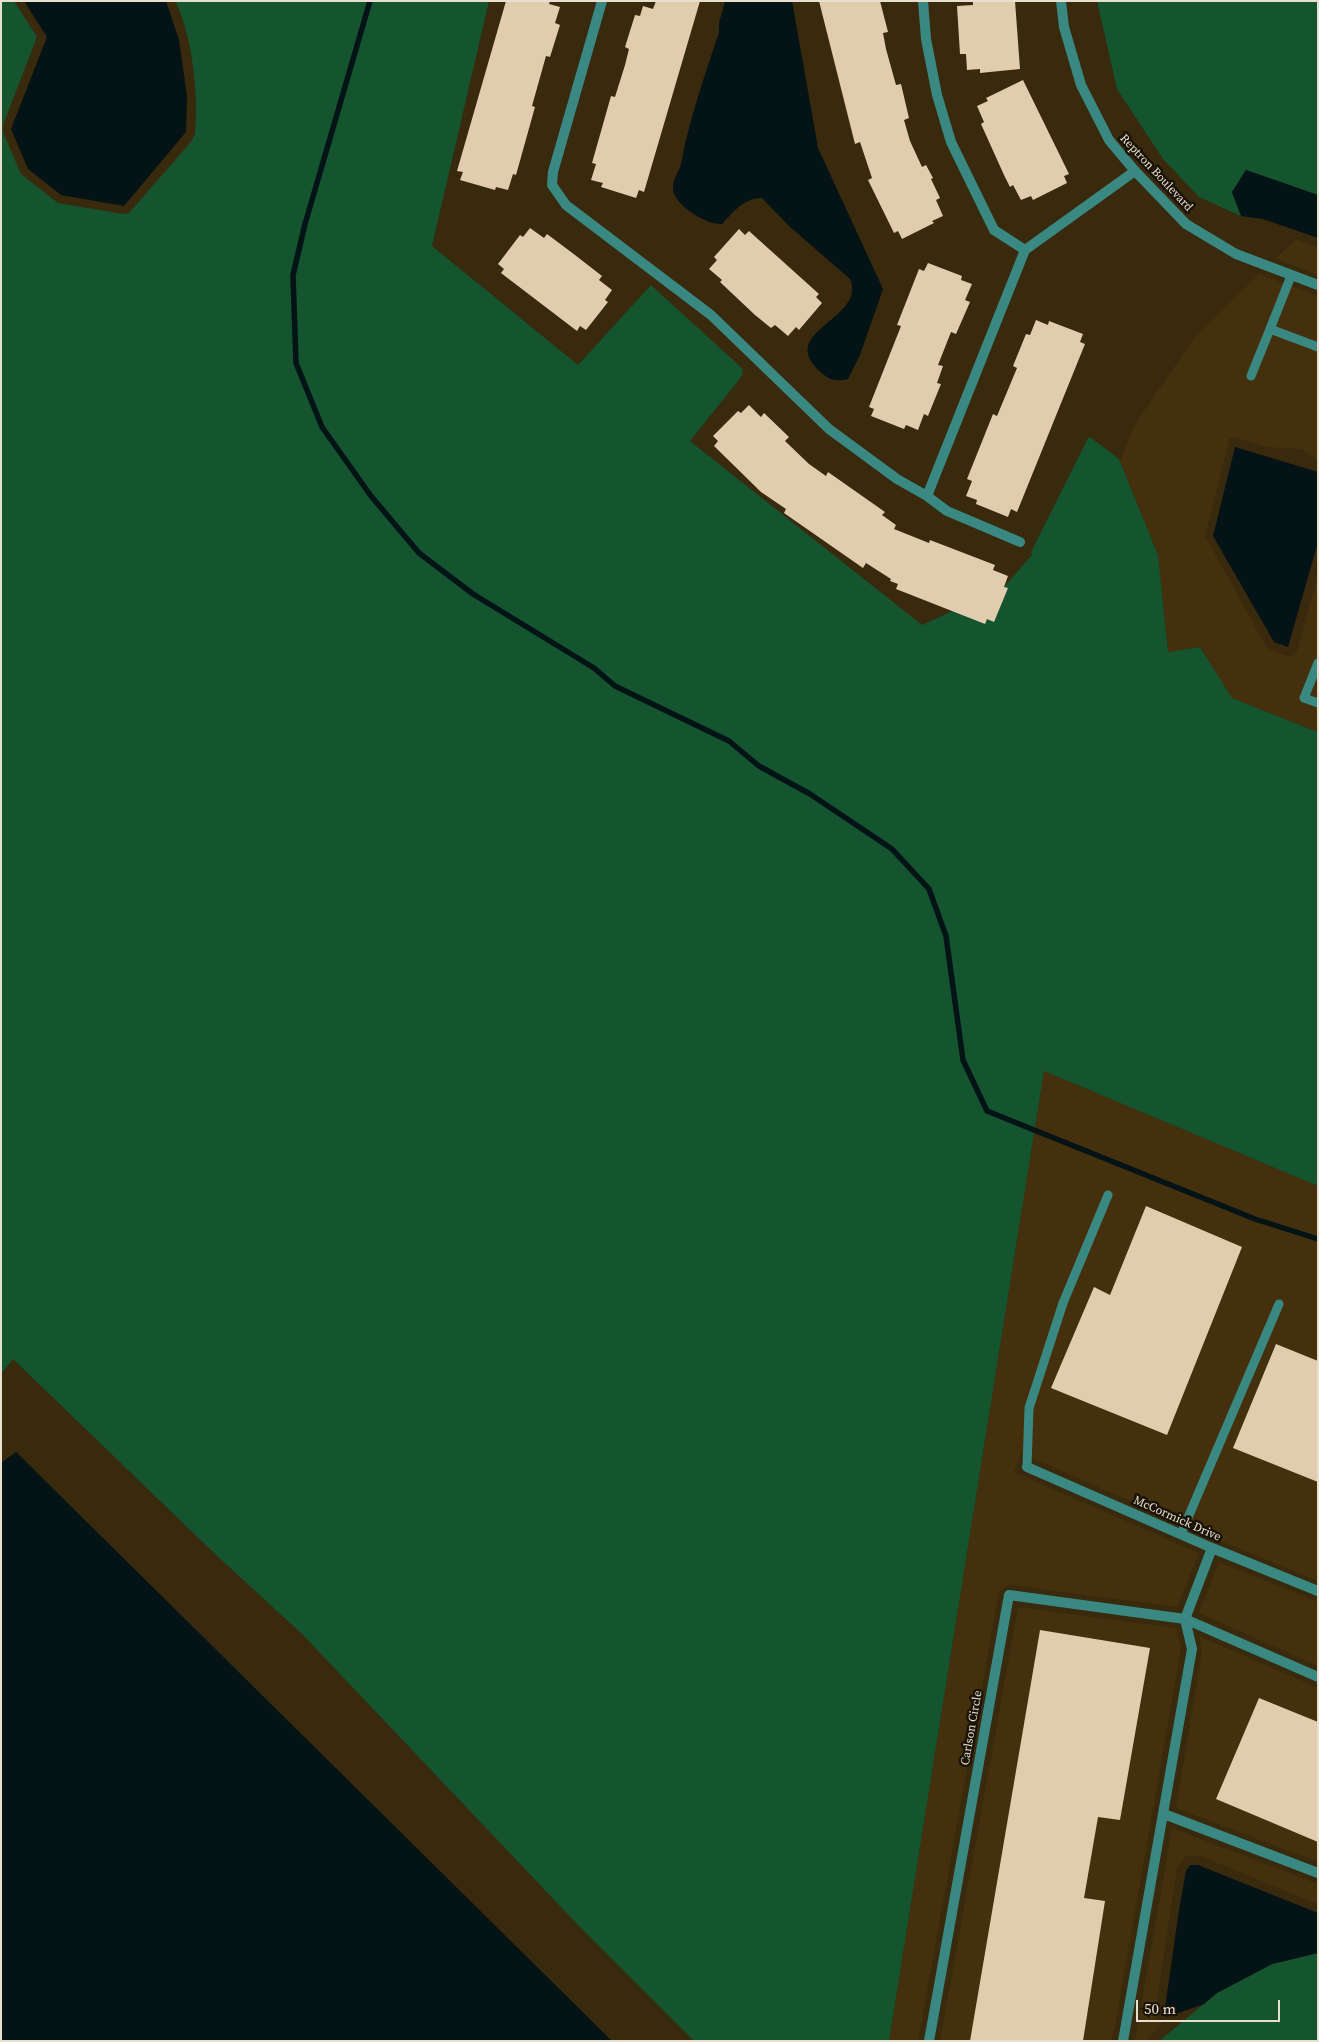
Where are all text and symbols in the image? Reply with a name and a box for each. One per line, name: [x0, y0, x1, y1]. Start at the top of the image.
street label: Reptron Boulevard: [1117, 131, 1195, 215]
street label: McCormick Drive: [1131, 1493, 1223, 1545]
street label: Carlson Circle: [958, 1690, 986, 1766]
scale bar: [1139, 1990, 1283, 2022]
text: 50 m: [1144, 1998, 1176, 2019]

